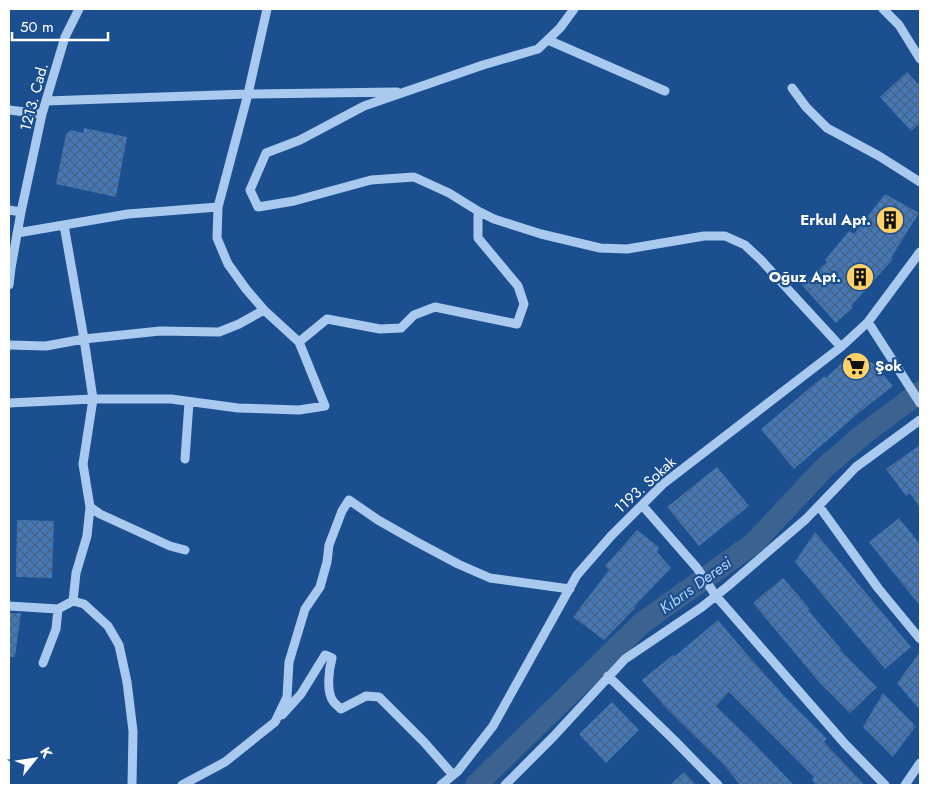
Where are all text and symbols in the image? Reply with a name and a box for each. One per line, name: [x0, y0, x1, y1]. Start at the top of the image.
scale bar: [12, 10, 109, 42]
text: 50 m: [20, 16, 54, 38]
street label: 1213. Cad.: [14, 61, 54, 133]
building icon: Erkul Apt.: [875, 205, 905, 235]
place label: Erkul Apt.: [800, 209, 871, 231]
building icon: Oğuz Apt.: [845, 262, 875, 292]
place label: Oğuz Apt.: [769, 266, 841, 288]
supermarket icon: Şok: [841, 351, 871, 381]
place label: Şok: [875, 355, 902, 377]
street label: 1193. Sokak: [609, 451, 681, 519]
water label: Kıbrıs Deresi: [655, 551, 737, 619]
north arrow: [10, 734, 60, 784]
text: K: [35, 743, 57, 762]

